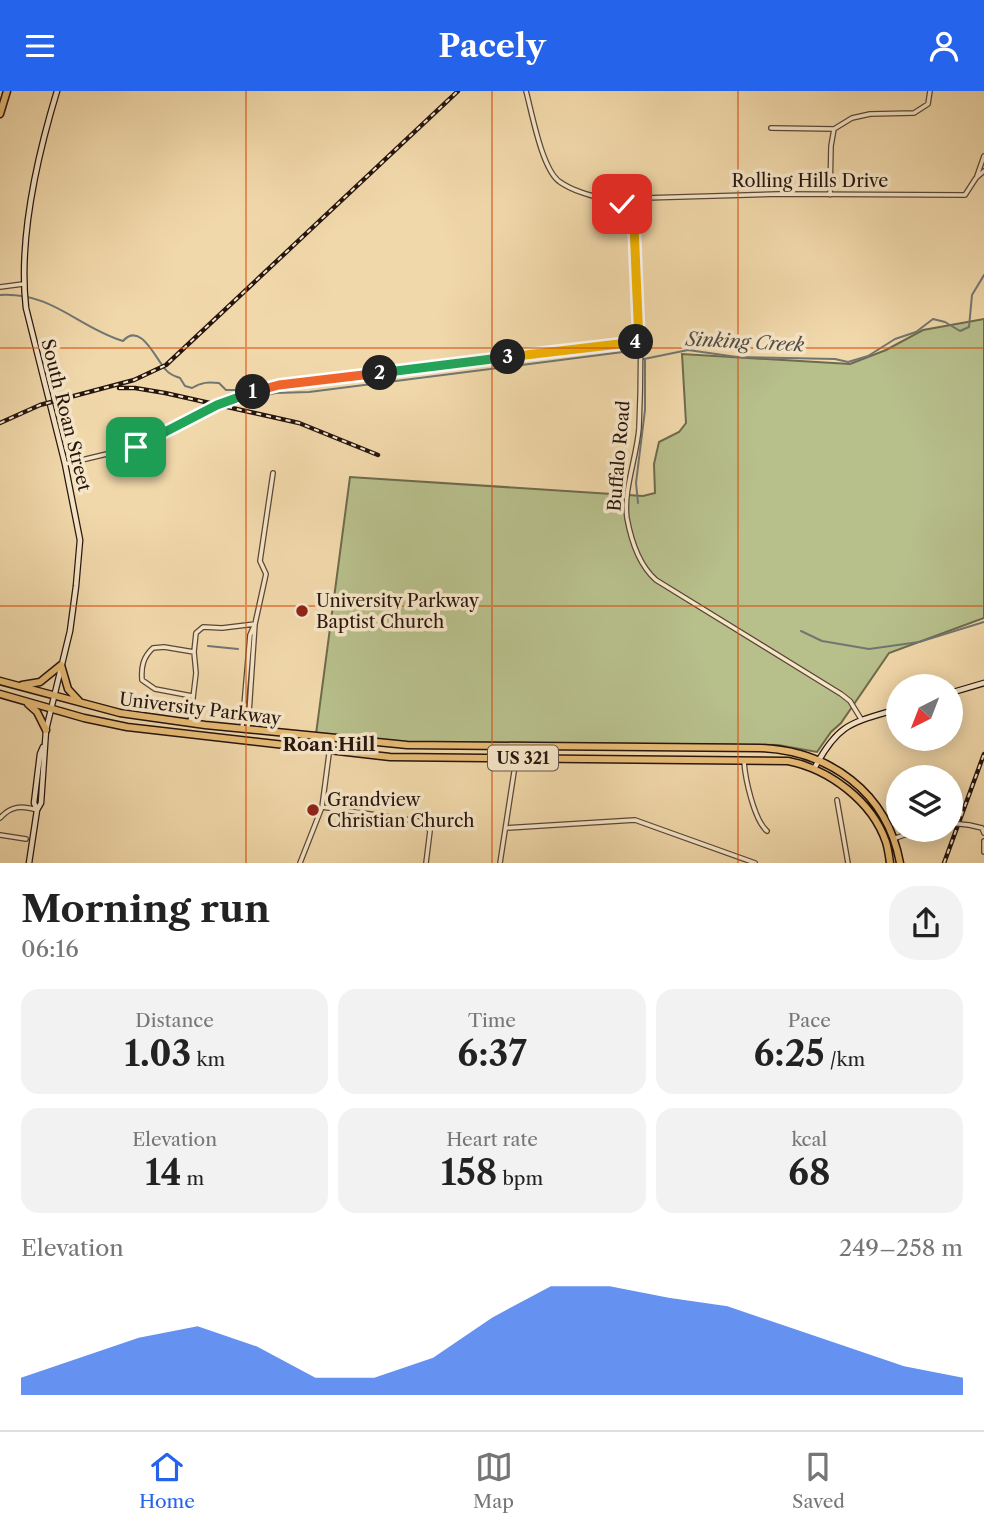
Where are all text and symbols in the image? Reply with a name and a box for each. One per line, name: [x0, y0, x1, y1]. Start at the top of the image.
text: Pacely: [438, 26, 546, 65]
icon: menu: [21, 27, 59, 65]
icon: person: [925, 27, 963, 65]
street label: Rolling Hills Drive: [732, 170, 888, 192]
pin: [592, 174, 652, 234]
icon: check: [603, 185, 641, 223]
pin: 4: [618, 324, 654, 359]
water label: Sinking Creek: [684, 327, 805, 357]
text: 4: [630, 330, 641, 353]
street label: South Roan Street: [36, 337, 96, 494]
pin: 3: [490, 339, 526, 375]
text: 3: [502, 345, 513, 368]
pin: 2: [362, 355, 398, 391]
text: 2: [374, 361, 385, 384]
pin: 1: [236, 375, 270, 409]
text: 1: [248, 380, 257, 403]
street label: Buffalo Road: [603, 400, 635, 512]
pin: [106, 417, 166, 477]
icon: arrive: [117, 428, 155, 466]
place label: University Parkway Baptist Church: [316, 590, 480, 633]
marker: University Parkway Baptist Church: [294, 603, 310, 619]
north arrow: [886, 674, 962, 751]
map controls: [886, 674, 963, 842]
street label: University Parkway: [118, 688, 283, 730]
district label: Roan Hill: [283, 733, 376, 756]
road number: US 321: [488, 745, 558, 771]
button: layers: [886, 765, 963, 842]
place label: Grandview Christian Church: [327, 789, 475, 832]
marker: Grandview Christian Church: [305, 802, 321, 818]
text: Morning run: [21, 885, 270, 932]
button: share: [889, 886, 963, 960]
text: 06:16: [21, 935, 79, 963]
text: Distance: [135, 1009, 214, 1032]
text: Time: [468, 1009, 516, 1032]
text: Pace: [788, 1009, 831, 1032]
text: 1.03: [124, 1032, 191, 1075]
text: 6:37: [457, 1032, 527, 1075]
text: 6:25: [753, 1032, 825, 1075]
text: km: [191, 1048, 225, 1071]
text: /km: [825, 1048, 865, 1071]
text: Elevation: [132, 1128, 217, 1151]
text: Heart rate: [446, 1128, 538, 1151]
text: kcal: [791, 1128, 827, 1151]
text: 14: [145, 1151, 182, 1194]
text: 158: [441, 1151, 497, 1194]
text: 68: [788, 1151, 831, 1194]
text: m: [182, 1167, 204, 1190]
text: bpm: [497, 1167, 543, 1190]
text: Elevation: [21, 1234, 124, 1262]
text: 249–258 m: [839, 1234, 963, 1262]
tab: Home: [139, 1448, 195, 1513]
tab: Map: [473, 1448, 514, 1513]
tab: Saved: [792, 1448, 845, 1513]

